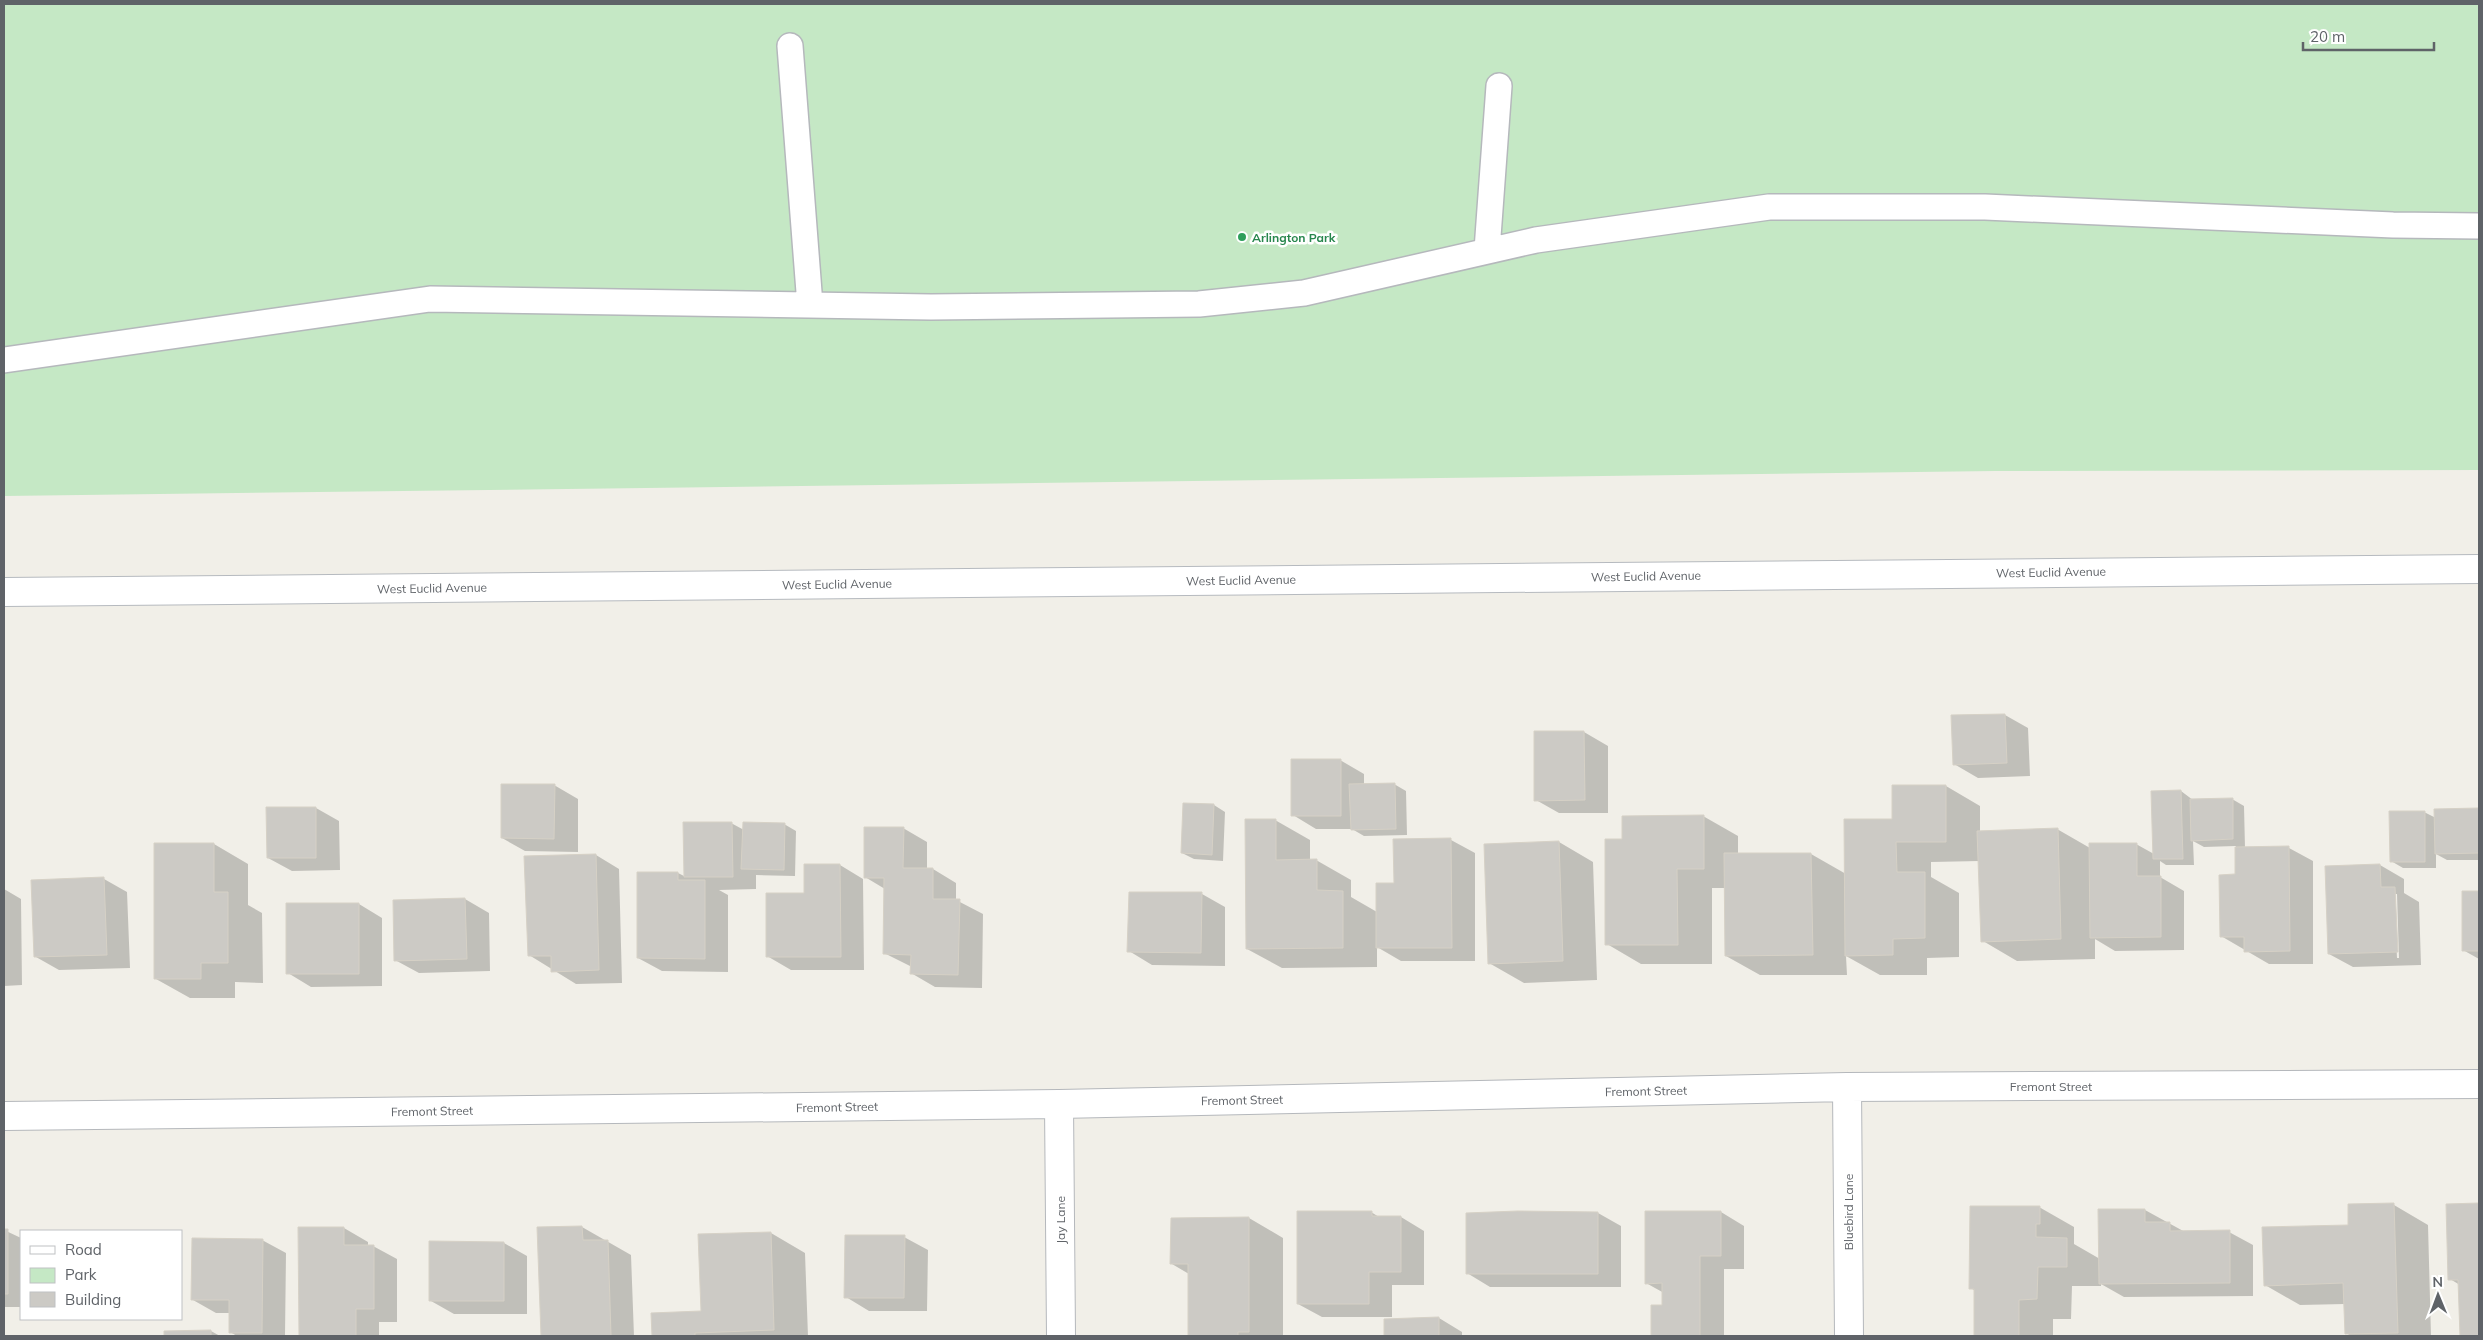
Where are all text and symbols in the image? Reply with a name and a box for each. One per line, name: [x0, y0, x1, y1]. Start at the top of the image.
scale bar: [2303, 20, 2434, 52]
text: 20 m: [2310, 27, 2345, 46]
place label: Arlington Park: [1252, 230, 1336, 245]
marker: Arlington Park: [1236, 231, 1248, 243]
street label: West Euclid Avenue: [1996, 564, 2106, 580]
street label: West Euclid Avenue: [1591, 568, 1701, 584]
street label: West Euclid Avenue: [1186, 572, 1296, 588]
street label: West Euclid Avenue: [782, 576, 892, 592]
street label: West Euclid Avenue: [377, 580, 487, 596]
street label: Fremont Street: [2010, 1079, 2092, 1094]
street label: Fremont Street: [1605, 1083, 1687, 1099]
street label: Fremont Street: [1201, 1092, 1283, 1108]
street label: Fremont Street: [796, 1099, 878, 1115]
street label: Fremont Street: [391, 1103, 473, 1119]
street label: Bluebird Lane: [1841, 1174, 1856, 1250]
street label: Jay Lane: [1053, 1196, 1068, 1244]
legend: [20, 1230, 182, 1320]
text: Road: [65, 1240, 102, 1259]
text: Park: [65, 1265, 97, 1284]
north arrow: [2413, 1270, 2463, 1320]
text: N: [2432, 1273, 2443, 1291]
text: Building: [65, 1290, 121, 1309]

